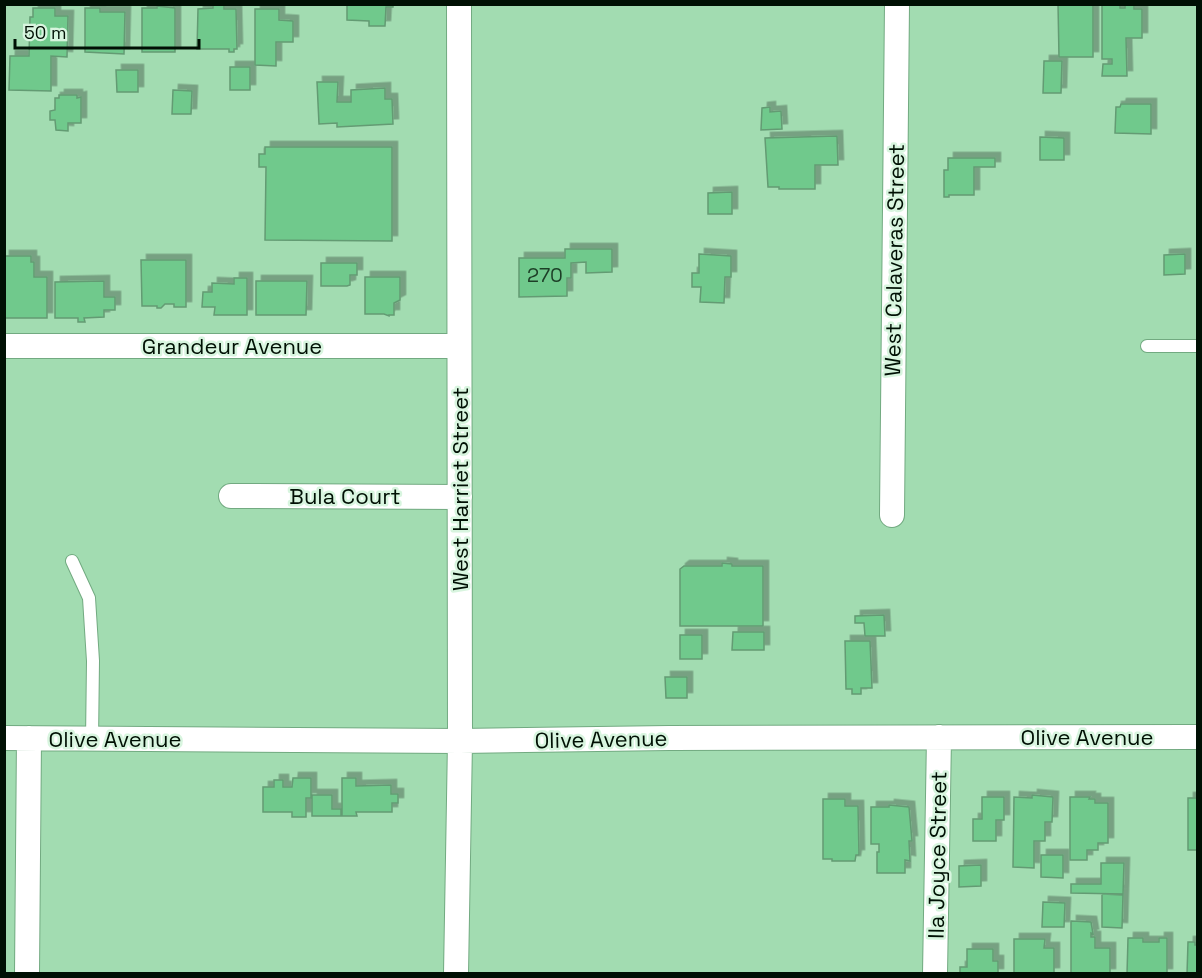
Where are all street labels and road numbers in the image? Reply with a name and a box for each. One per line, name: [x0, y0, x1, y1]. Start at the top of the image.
street label: West Calaveras Street: [878, 143, 910, 377]
street label: Grandeur Avenue: [142, 332, 322, 360]
street label: West Harriet Street: [446, 387, 474, 591]
street label: Bula Court: [289, 482, 401, 510]
street label: Olive Avenue: [1021, 723, 1154, 751]
street label: Olive Avenue: [534, 724, 668, 754]
street label: Olive Avenue: [49, 725, 182, 753]
street label: Ila Joyce Street: [922, 771, 952, 939]

